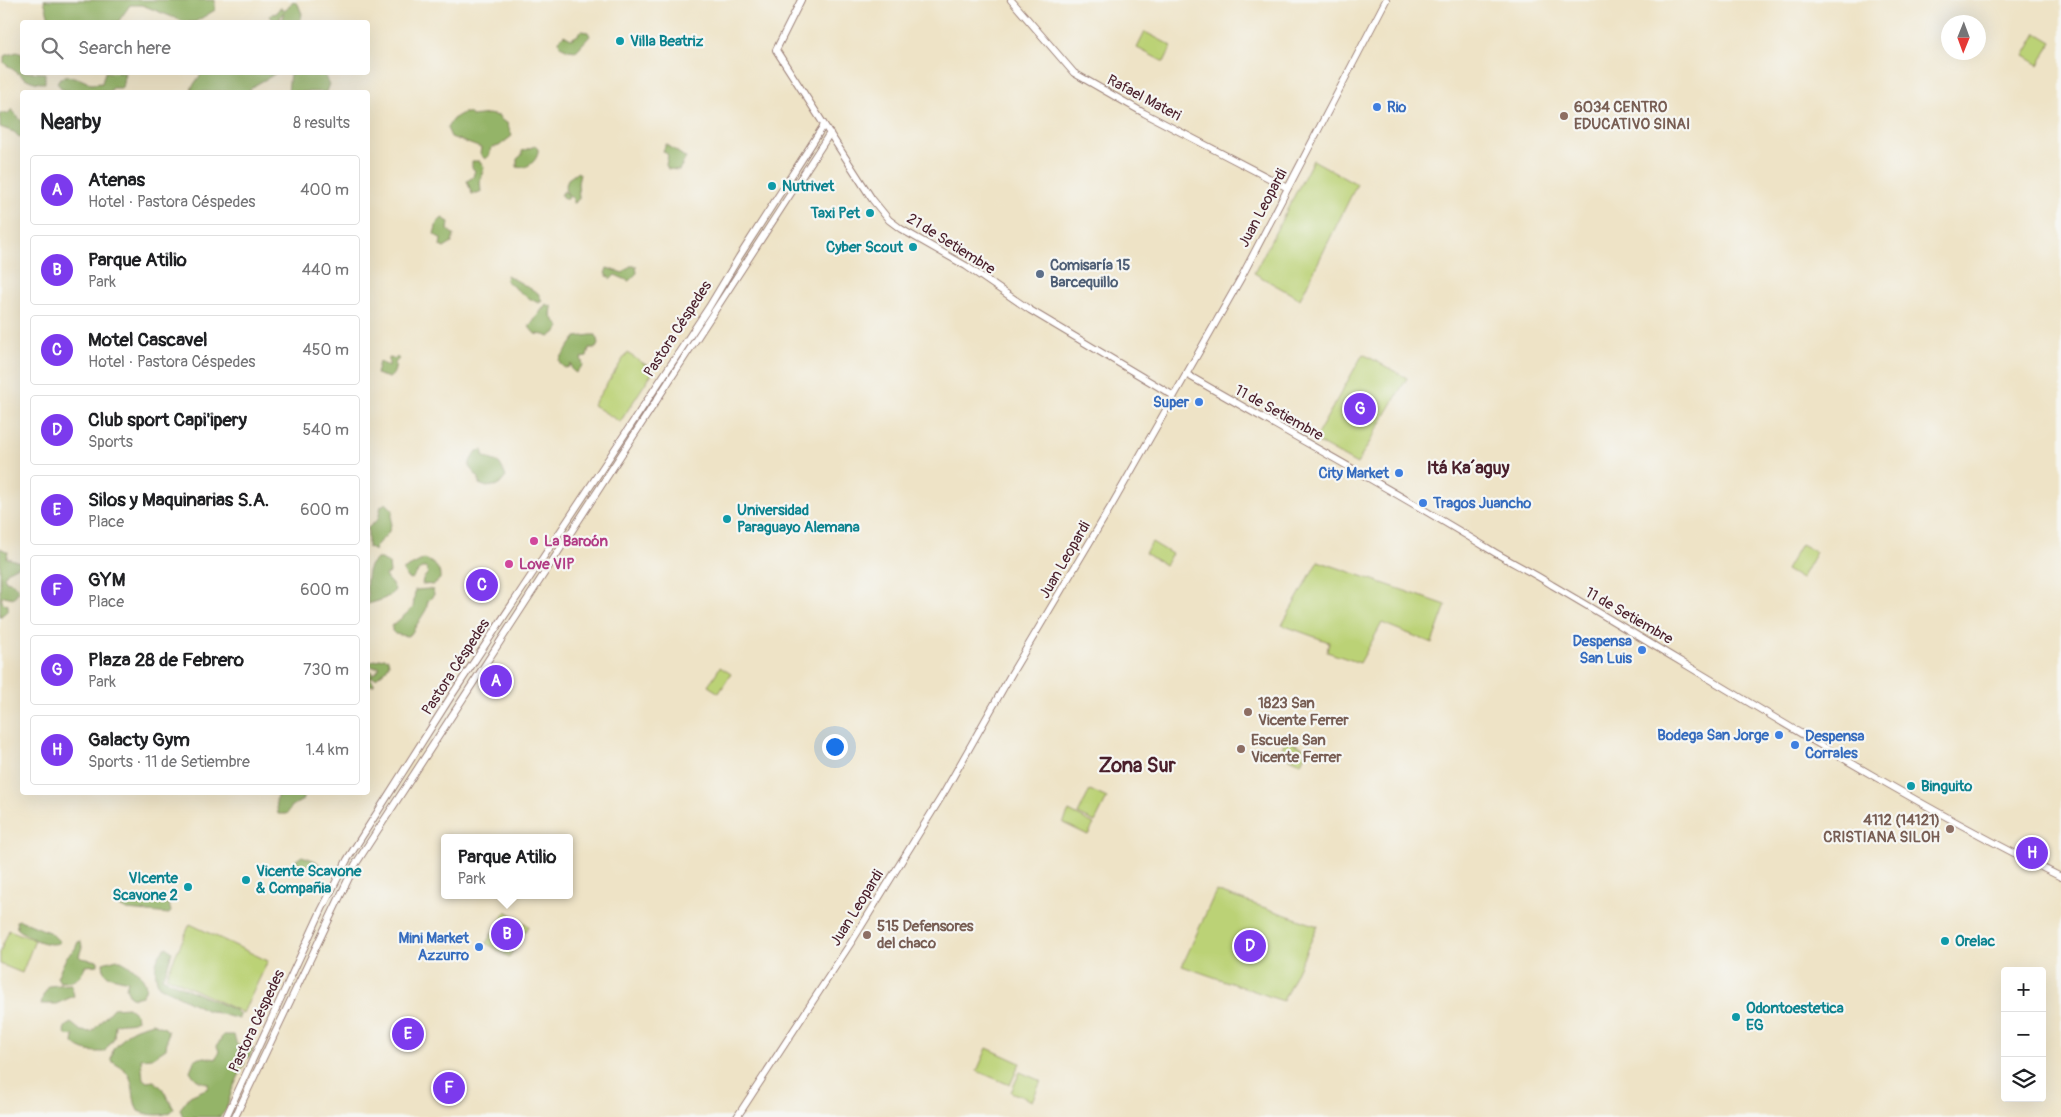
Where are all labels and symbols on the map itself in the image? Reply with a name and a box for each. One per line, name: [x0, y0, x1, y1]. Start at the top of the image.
north arrow: [1941, 15, 1986, 60]
place label: Villa Beatriz: [630, 32, 704, 51]
marker: Villa Beatriz: [614, 35, 626, 47]
street label: Rafael Materi: [1104, 71, 1185, 126]
place label: Rio: [1387, 98, 1406, 117]
place label: 6034 CENTRO EDUCATIVO SINAI: [1574, 98, 1690, 134]
marker: Rio: [1371, 101, 1383, 113]
marker: 6034 CENTRO EDUCATIVO SINAI: [1558, 110, 1570, 122]
street label: Juan Leopardi: [1234, 165, 1292, 251]
place label: Nutrivet: [782, 177, 835, 196]
marker: Nutrivet: [766, 180, 778, 192]
place label: Taxi Pet: [809, 204, 861, 223]
marker: Taxi Pet: [864, 207, 876, 219]
street label: 21 de Setiembre: [903, 209, 999, 279]
place label: Cyber Scout: [826, 238, 904, 257]
marker: Cyber Scout: [907, 241, 919, 253]
place label: Comisaría 15 Barcequillo: [1050, 256, 1130, 292]
marker: Comisaría 15 Barcequillo: [1034, 268, 1046, 280]
street label: Pastora Céspedes: [640, 277, 716, 381]
street label: 11 de Setiembre: [1231, 381, 1327, 445]
pin: G: [1344, 390, 1376, 428]
place label: Super: [1153, 393, 1190, 412]
marker: Super: [1193, 396, 1205, 408]
district label: Itá Ka´aguy: [1427, 457, 1510, 480]
place label: City Market: [1319, 464, 1390, 483]
marker: City Market: [1393, 467, 1405, 479]
place label: Tragos Juancho: [1432, 494, 1531, 513]
marker: Tragos Juancho: [1417, 497, 1429, 509]
place label: Universidad Paraguayo Alemana: [737, 501, 860, 537]
marker: Universidad Paraguayo Alemana: [721, 513, 733, 525]
street label: Juan Leopardi: [1035, 518, 1095, 602]
place label: La Baroón: [544, 532, 608, 551]
marker: La Baroón: [528, 535, 540, 547]
place label: Love VIP: [519, 555, 574, 574]
marker: Love VIP: [503, 558, 515, 570]
pin: C: [466, 566, 498, 604]
street label: 11 de Setiembre: [1582, 583, 1677, 649]
street label: Pastora Céspedes: [418, 615, 494, 719]
place label: Despensa San Luis: [1572, 632, 1632, 668]
marker: Despensa San Luis: [1636, 644, 1648, 656]
pin: A: [480, 662, 512, 700]
place label: 1823 San Vicente Ferrer: [1258, 694, 1349, 730]
marker: 1823 San Vicente Ferrer: [1242, 706, 1254, 718]
place label: Bodega San Jorge: [1657, 726, 1770, 745]
place label: Despensa Corrales: [1805, 727, 1865, 763]
marker: Bodega San Jorge: [1773, 729, 1785, 741]
place label: Escuela San Vicente Ferrer: [1251, 731, 1342, 767]
your location: [822, 734, 848, 760]
marker: Despensa Corrales: [1789, 739, 1801, 751]
marker: Escuela San Vicente Ferrer: [1235, 743, 1247, 755]
district label: Zona Sur: [1098, 753, 1176, 778]
place label: Binguito: [1921, 777, 1972, 796]
marker: Binguito: [1905, 780, 1917, 792]
place label: 4112 (14121) CRISTIANA SILOH: [1823, 811, 1940, 847]
marker: 4112 (14121) CRISTIANA SILOH: [1944, 823, 1956, 835]
pin: H: [2016, 834, 2048, 872]
place label: Vicente Scavone & Compañia: [256, 862, 362, 898]
street label: Juan Leopardi: [826, 866, 888, 950]
place label: VIcente Scavone 2: [112, 869, 179, 905]
marker: Vicente Scavone & Compañia: [240, 874, 252, 886]
marker: VIcente Scavone 2: [182, 881, 194, 893]
pin: B: [491, 915, 523, 953]
place label: 515 Defensores del chaco: [877, 917, 974, 953]
pin: D: [1234, 927, 1266, 965]
place label: Mini Market Azzurro: [398, 929, 470, 965]
marker: 515 Defensores del chaco: [861, 929, 873, 941]
place label: Orelac: [1955, 932, 1996, 951]
marker: Orelac: [1939, 935, 1951, 947]
marker: Mini Market Azzurro: [473, 941, 485, 953]
street label: Pastora Céspedes: [225, 966, 289, 1075]
place label: Odontoestetica EG: [1746, 999, 1844, 1035]
marker: Odontoestetica EG: [1730, 1011, 1742, 1023]
pin: E: [392, 1015, 424, 1053]
pin: F: [433, 1069, 465, 1107]

